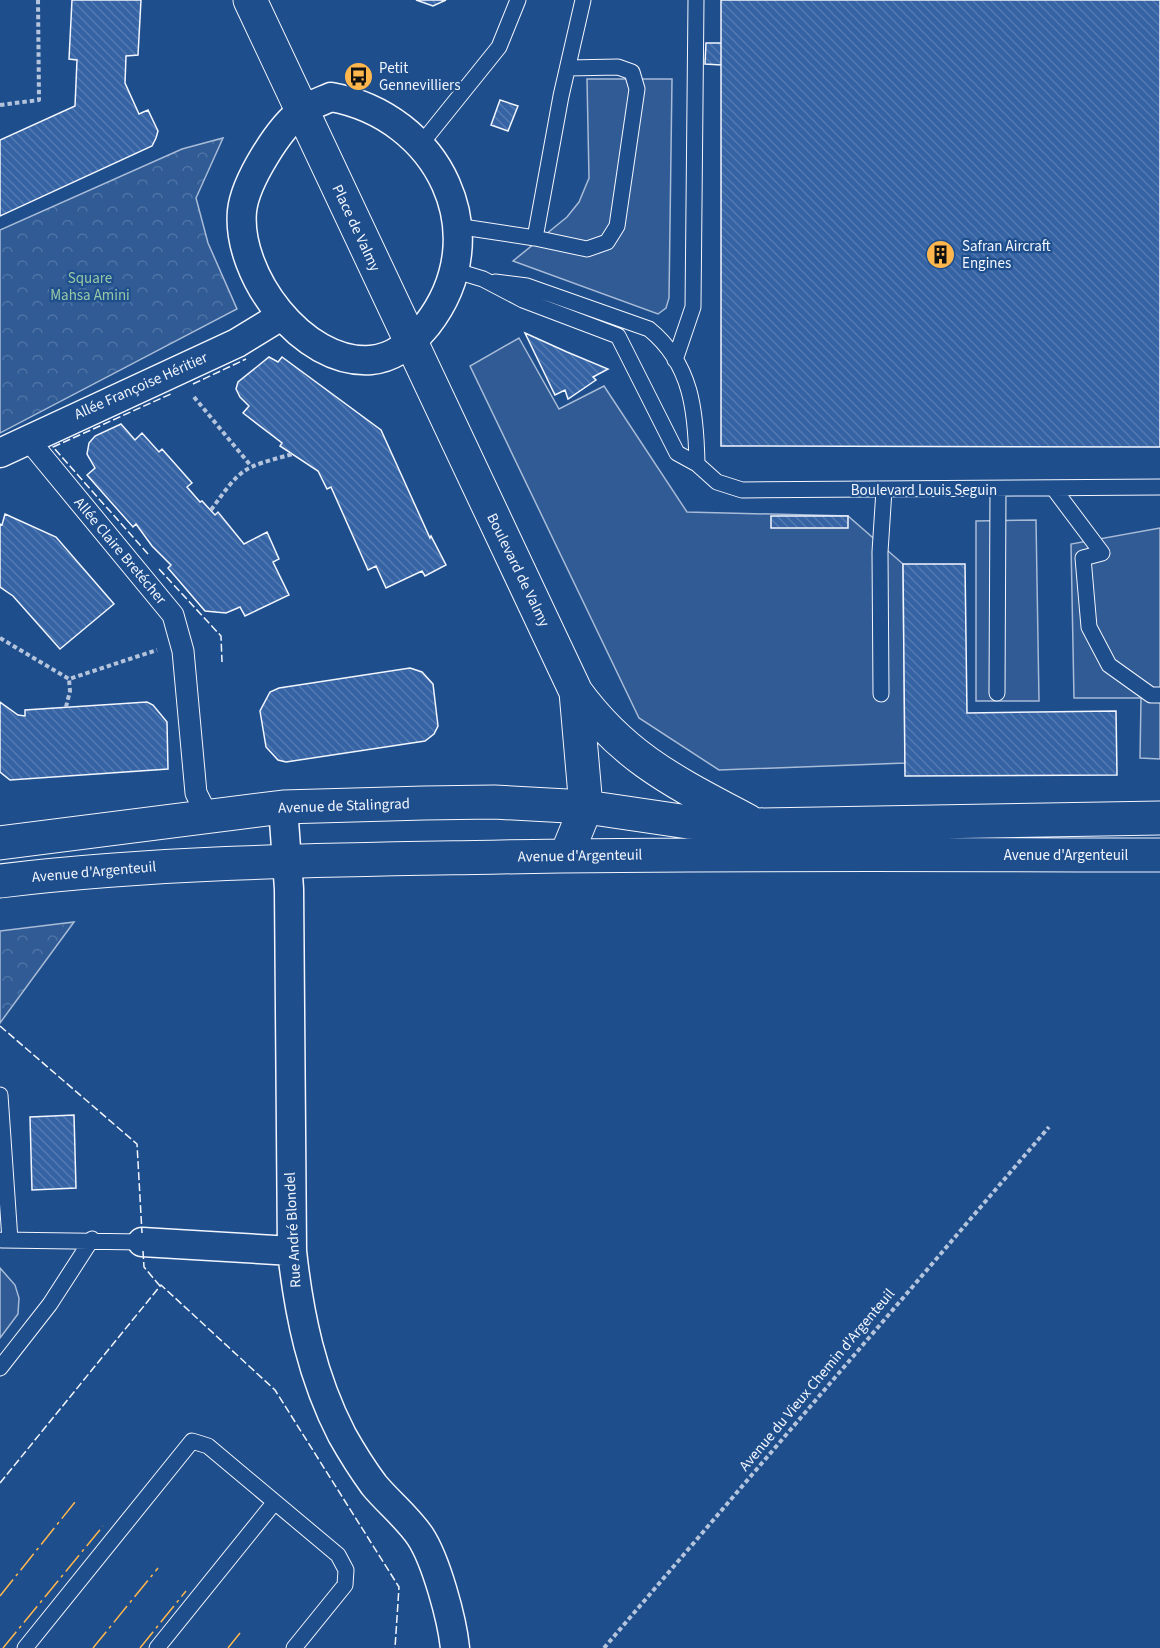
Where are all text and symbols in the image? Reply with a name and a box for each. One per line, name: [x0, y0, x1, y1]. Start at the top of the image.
place label: Petit Gennevilliers: [379, 58, 461, 96]
bus stop icon: Petit Gennevilliers: [342, 61, 374, 93]
street label: Place de Valmy: [327, 181, 385, 275]
place label: Safran Aircraft Engines: [962, 236, 1051, 274]
building icon: Safran Aircraft Engines: [925, 239, 957, 271]
park label: Square Mahsa Amini: [50, 268, 130, 306]
street label: Allée Françoise Héritier: [71, 347, 212, 425]
street label: Boulevard Louis Seguin: [851, 480, 997, 501]
street label: Allée Claire Bretécher: [69, 493, 172, 610]
street label: Boulevard de Valmy: [481, 510, 555, 630]
street label: Avenue de Stalingrad: [278, 793, 410, 819]
street label: Avenue d'Argenteuil: [517, 844, 643, 868]
street label: Avenue d'Argenteuil: [1004, 845, 1128, 866]
street label: Avenue d'Argenteuil: [31, 856, 157, 888]
street label: Rue André Blondel: [279, 1171, 307, 1288]
street label: Avenue du Vieux Chemin d'Argenteuil: [734, 1284, 900, 1476]

